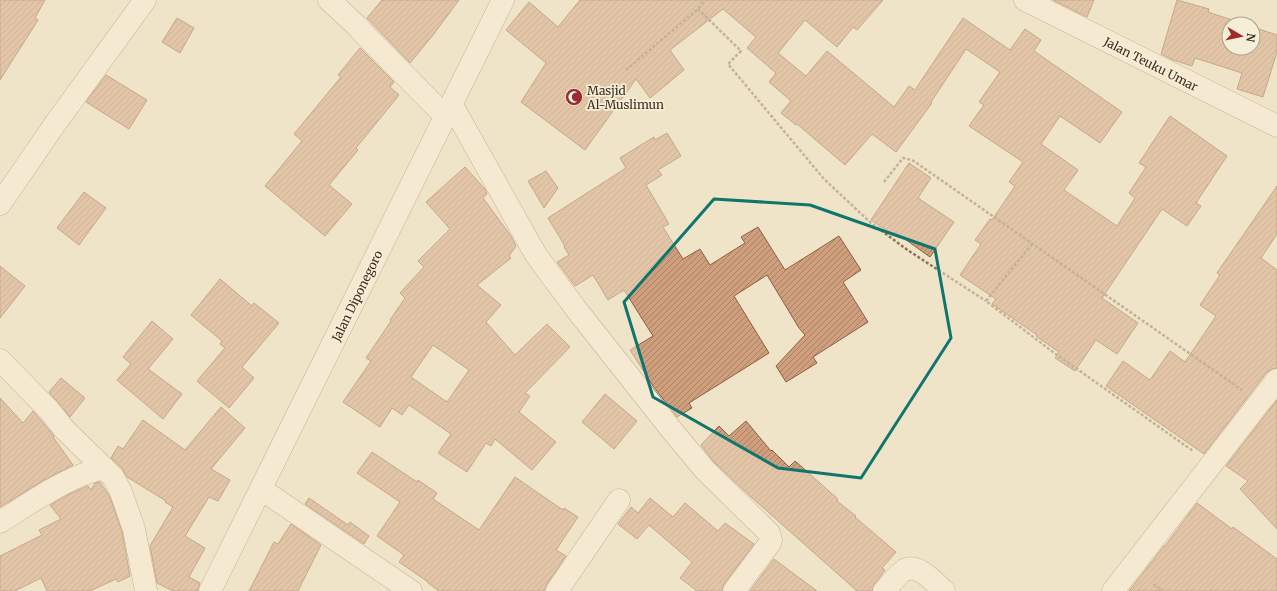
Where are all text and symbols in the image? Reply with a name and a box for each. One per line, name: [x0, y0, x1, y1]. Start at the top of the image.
north arrow: [1221, 16, 1261, 56]
text: N: [1243, 32, 1258, 43]
street label: Jalan Teuku Umar: [1101, 33, 1201, 94]
place label: Masjid Al-Muslimun: [586, 83, 664, 112]
mosque icon: Masjid Al-Muslimun: [564, 87, 584, 107]
street label: Jalan Diponegoro: [328, 248, 386, 345]

